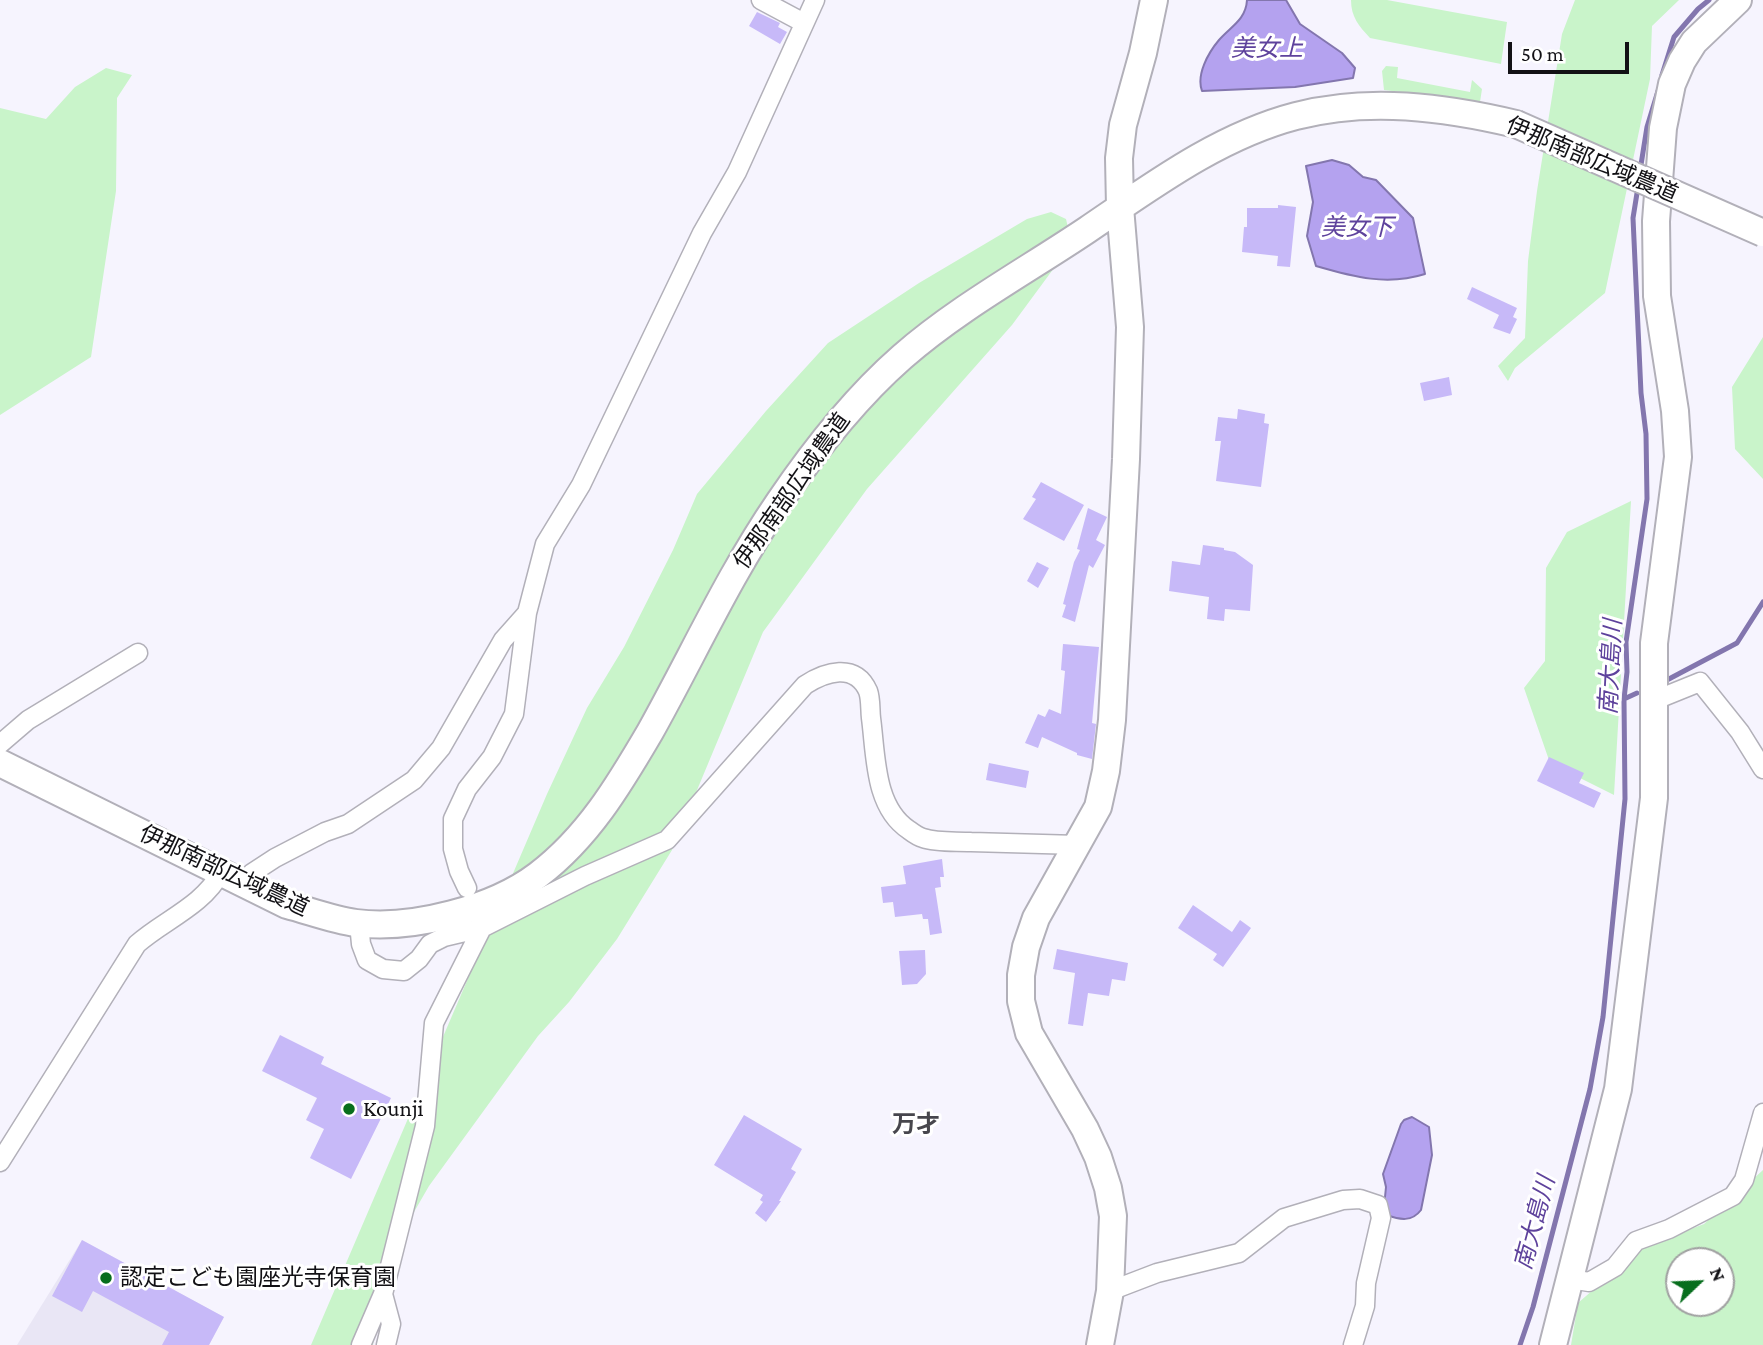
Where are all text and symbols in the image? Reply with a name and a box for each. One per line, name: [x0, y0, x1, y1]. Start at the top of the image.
scale bar: [1511, 28, 1632, 72]
water label: 美女上: [1231, 35, 1303, 63]
text: 50 m: [1521, 42, 1564, 66]
street label: 伊那南部広域農道: [1502, 111, 1682, 209]
water label: 美女下: [1321, 214, 1393, 242]
street label: 伊那南部広域農道: [728, 408, 856, 574]
water label: 南大島川: [1594, 618, 1628, 716]
street label: 伊那南部広域農道: [135, 820, 313, 922]
place label: Kounji: [363, 1095, 424, 1123]
marker: Kounji: [341, 1101, 357, 1117]
district label: 万才: [892, 1111, 940, 1139]
water label: 南大島川: [1509, 1173, 1561, 1273]
north arrow: [1665, 1247, 1735, 1317]
place label: 認定こども園座光寺保育園: [120, 1264, 396, 1292]
text: N: [1706, 1264, 1730, 1284]
marker: 認定こども園座光寺保育園: [98, 1270, 114, 1286]

